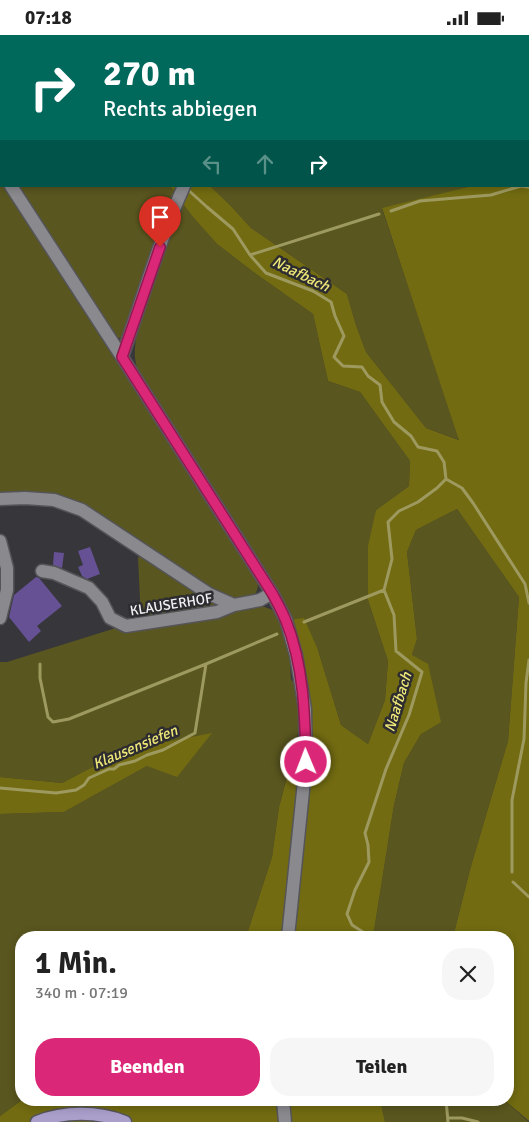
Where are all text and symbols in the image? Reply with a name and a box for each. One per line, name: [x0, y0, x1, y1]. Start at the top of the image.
text: 07:18: [25, 6, 72, 30]
text: 270 m: [103, 52, 196, 95]
icon: right: [20, 55, 85, 120]
text: Rechts abbiegen: [103, 95, 257, 122]
icon: left: [198, 150, 226, 178]
icon: ahead: [251, 150, 279, 178]
icon: right: [304, 150, 332, 178]
pin: [139, 196, 181, 247]
icon: arrive: [146, 203, 174, 231]
water label: Naafbach: [270, 253, 333, 296]
street label: KLAUSERHOF: [129, 590, 214, 619]
water label: Naafbach: [380, 669, 416, 734]
water label: Klausensiefen: [90, 721, 181, 773]
position arrow: [279, 735, 331, 787]
text: 1 Min.: [35, 945, 117, 982]
button: close: [442, 948, 494, 1000]
text: 340 m · 07:19: [35, 983, 128, 1003]
button: Beenden: [35, 1038, 260, 1096]
button: Teilen: [270, 1038, 494, 1096]

